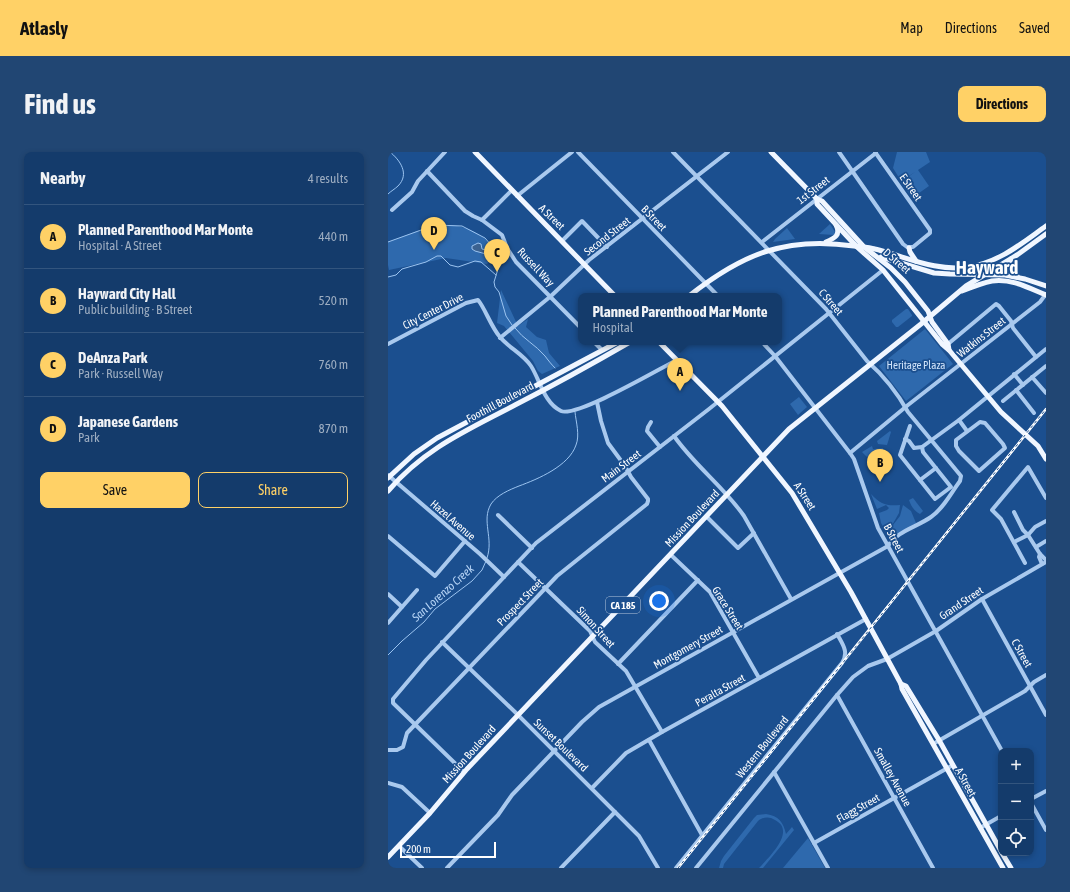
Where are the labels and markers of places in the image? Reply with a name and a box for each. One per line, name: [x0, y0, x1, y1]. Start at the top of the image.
pin: D: [421, 217, 447, 250]
pin: C: [484, 239, 510, 272]
pin: A: [667, 358, 693, 391]
pin: B: [867, 449, 893, 482]

